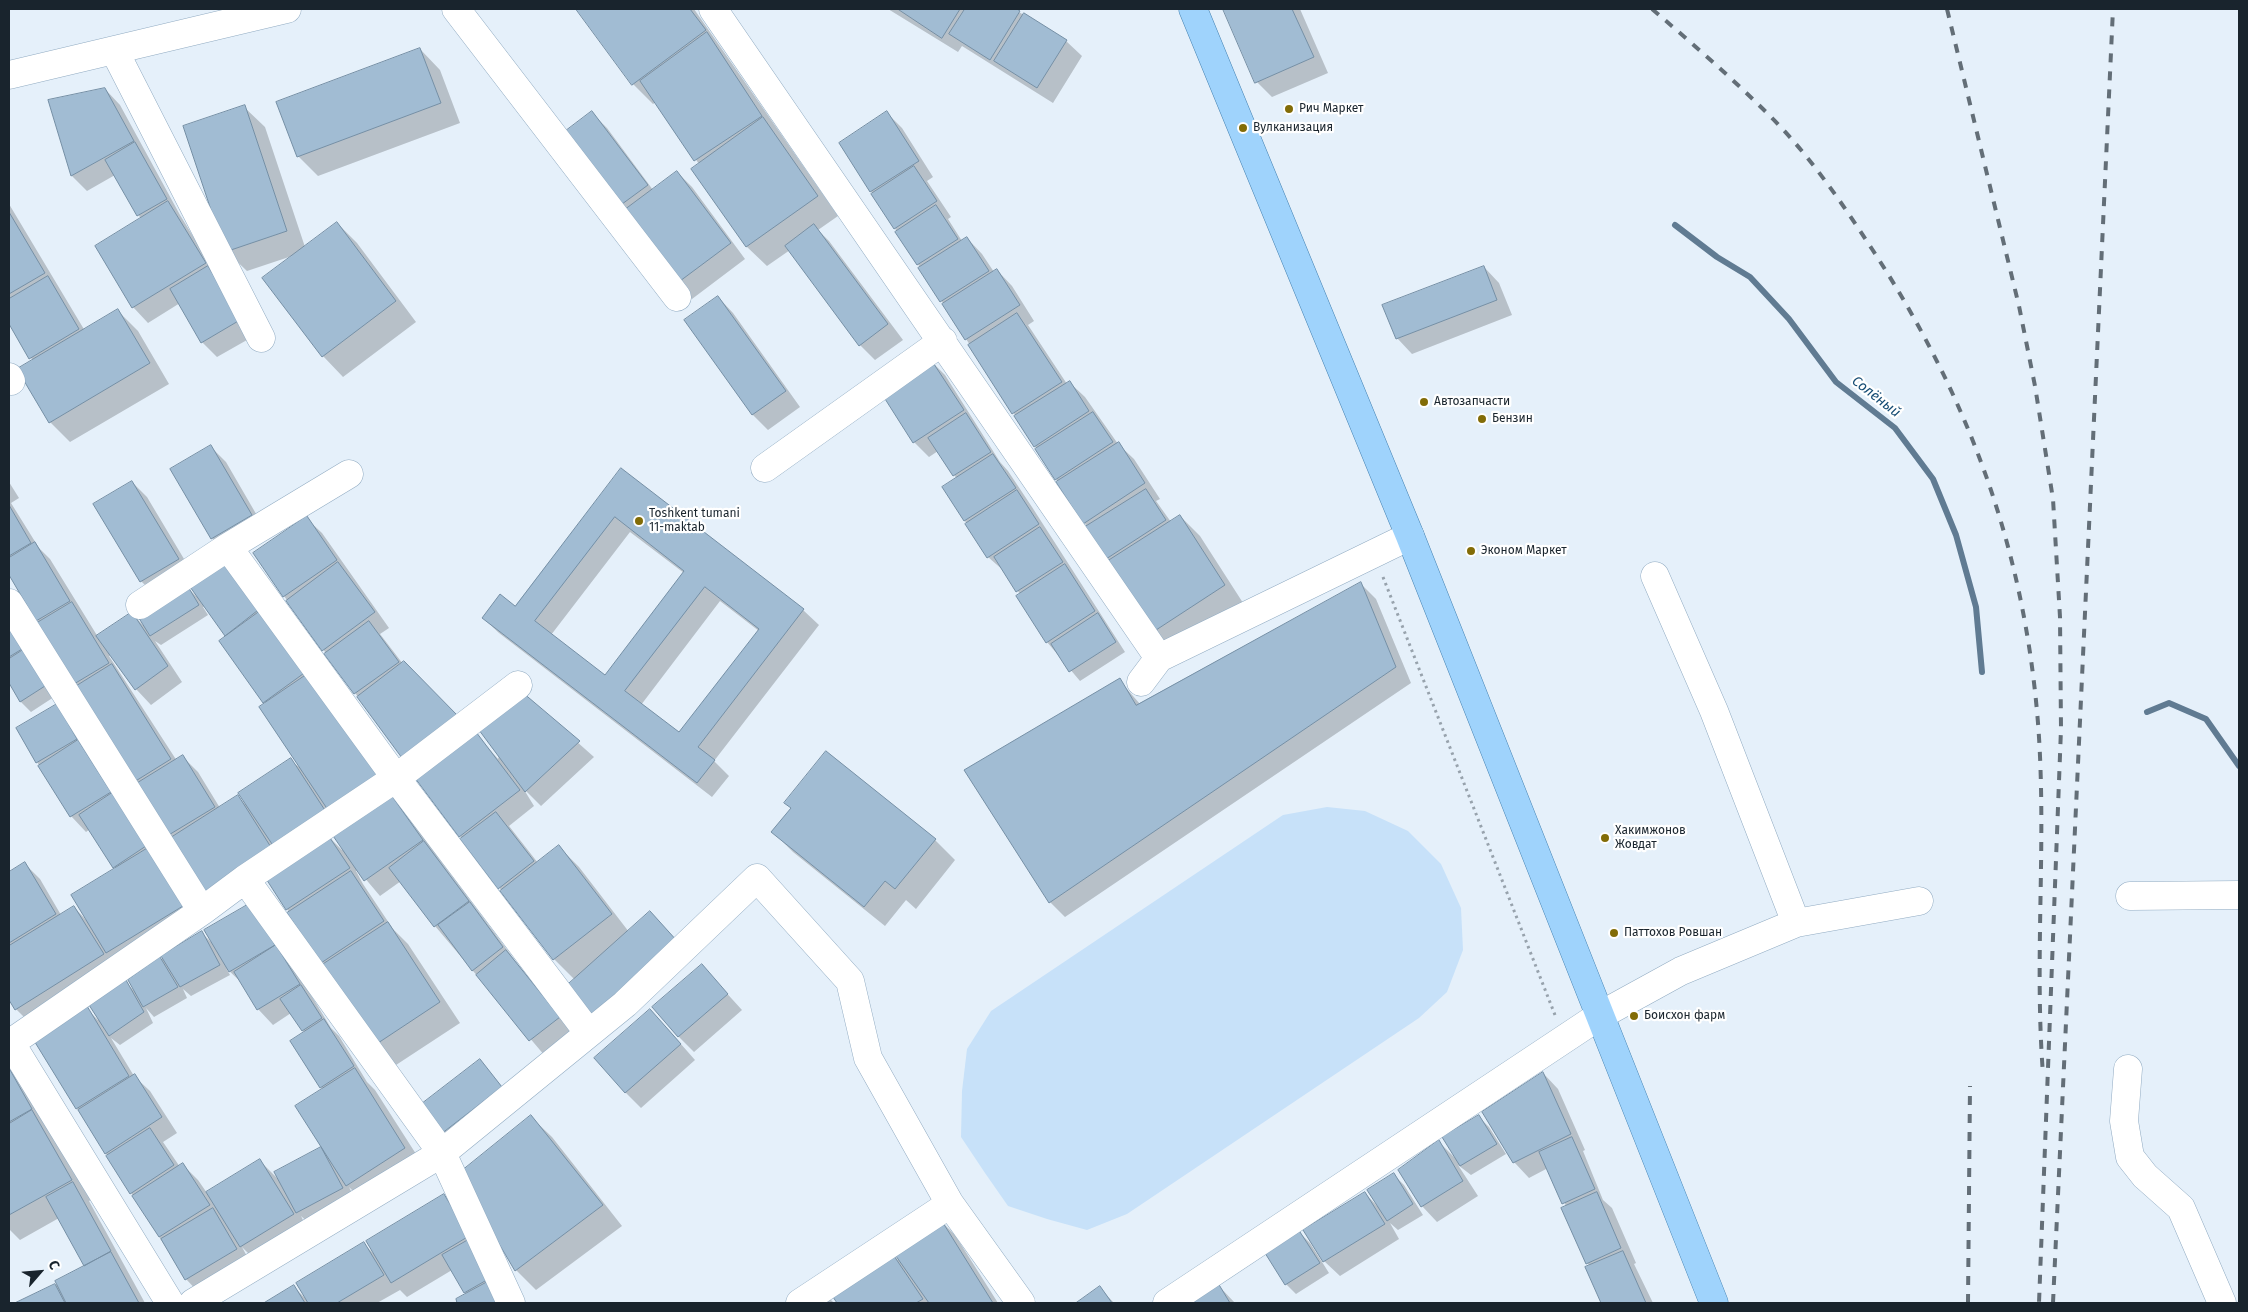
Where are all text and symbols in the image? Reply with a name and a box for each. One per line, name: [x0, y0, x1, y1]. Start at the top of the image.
place label: Рич Маркет: [1299, 102, 1363, 116]
marker: Рич Маркет: [1283, 103, 1295, 115]
place label: Вулканизация: [1253, 121, 1333, 135]
marker: Вулканизация: [1237, 122, 1249, 134]
water label: Солёный: [1848, 373, 1904, 421]
place label: Автозапчасти: [1434, 395, 1510, 409]
marker: Автозапчасти: [1418, 396, 1430, 408]
place label: Бензин: [1492, 412, 1533, 426]
marker: Бензин: [1476, 413, 1488, 425]
place label: Toshkent tumani 11-maktab: [649, 507, 740, 535]
marker: Toshkent tumani 11-maktab: [633, 515, 645, 527]
place label: Эконом Маркет: [1481, 544, 1567, 558]
marker: Эконом Маркет: [1465, 545, 1477, 557]
place label: Хакимжонов Жовдат: [1615, 824, 1686, 852]
marker: Хакимжонов Жовдат: [1599, 832, 1611, 844]
place label: Паттохов Ровшан: [1624, 926, 1722, 940]
marker: Паттохов Ровшан: [1608, 927, 1620, 939]
place label: Боисхон фарм: [1644, 1009, 1725, 1023]
marker: Боисхон фарм: [1628, 1010, 1640, 1022]
north arrow: [15, 1247, 65, 1297]
text: С: [44, 1258, 63, 1272]

